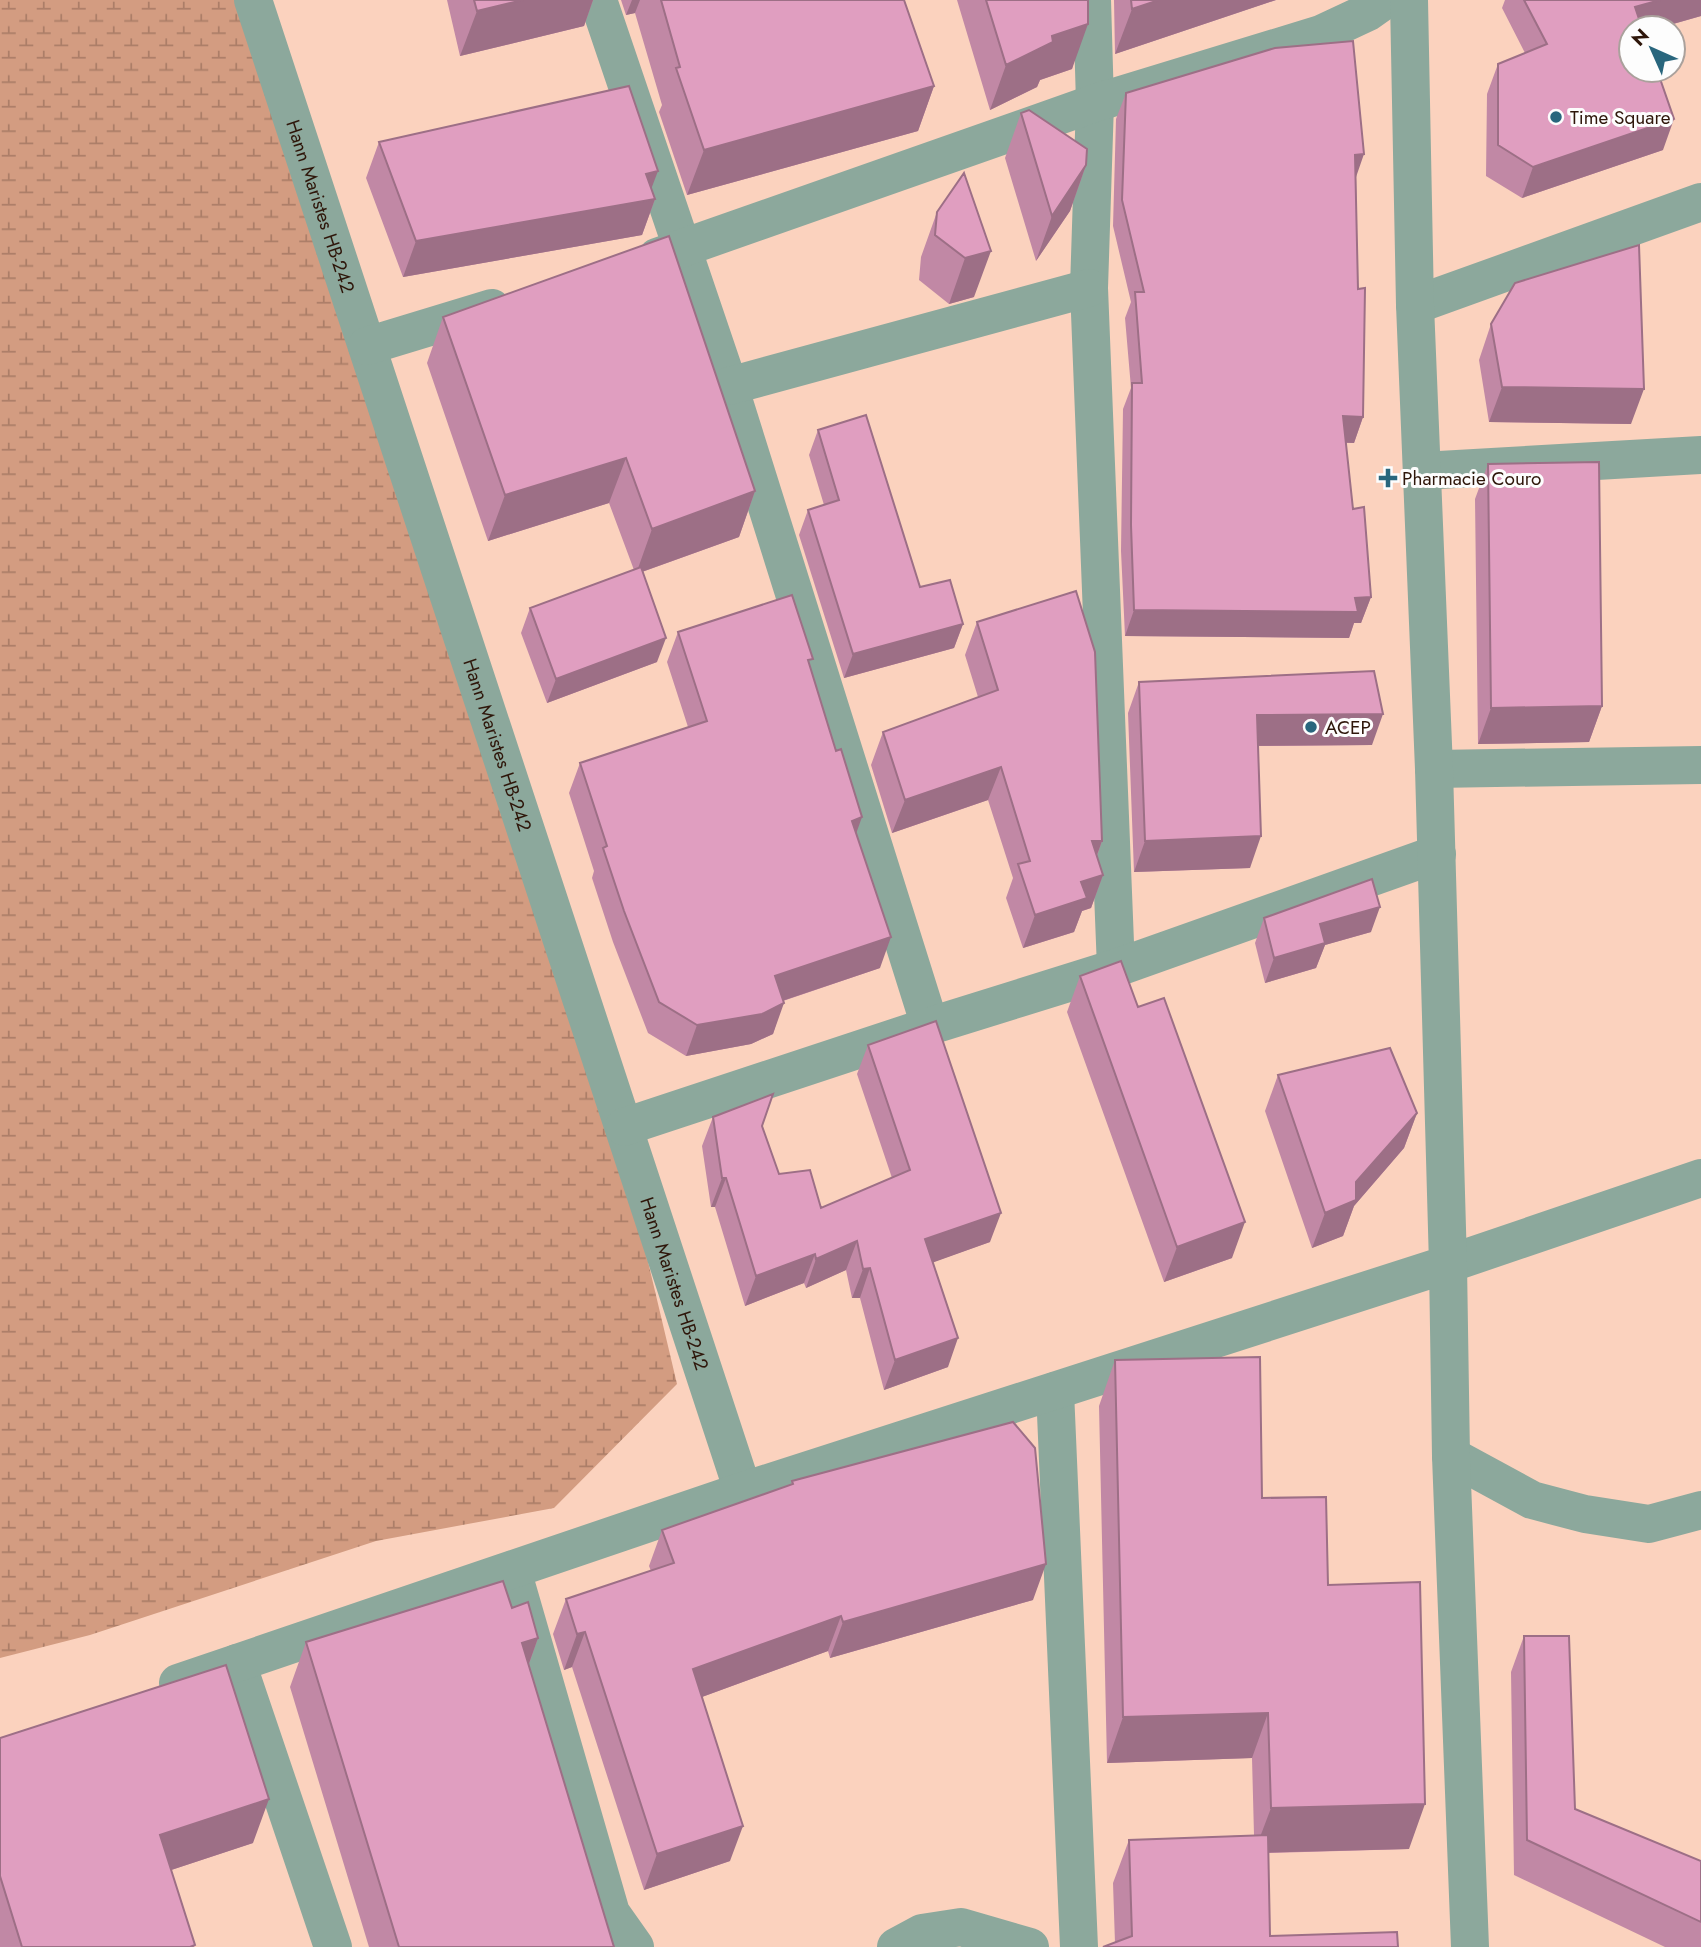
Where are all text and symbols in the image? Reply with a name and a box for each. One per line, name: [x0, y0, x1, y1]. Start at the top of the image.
north arrow: [1617, 14, 1687, 84]
text: N: [1625, 22, 1655, 52]
place label: Time Square: [1570, 104, 1671, 131]
marker: Time Square: [1548, 109, 1564, 125]
street label: Hann Maristes HB-242: [280, 116, 362, 296]
place label: Pharmacie Couro: [1402, 465, 1541, 492]
marker: Pharmacie Couro: [1380, 470, 1396, 486]
street label: Hann Maristes HB-242: [457, 655, 539, 835]
place label: ACEP: [1325, 714, 1371, 741]
marker: ACEP: [1303, 719, 1319, 735]
street label: Hann Maristes HB-242: [634, 1193, 716, 1374]

